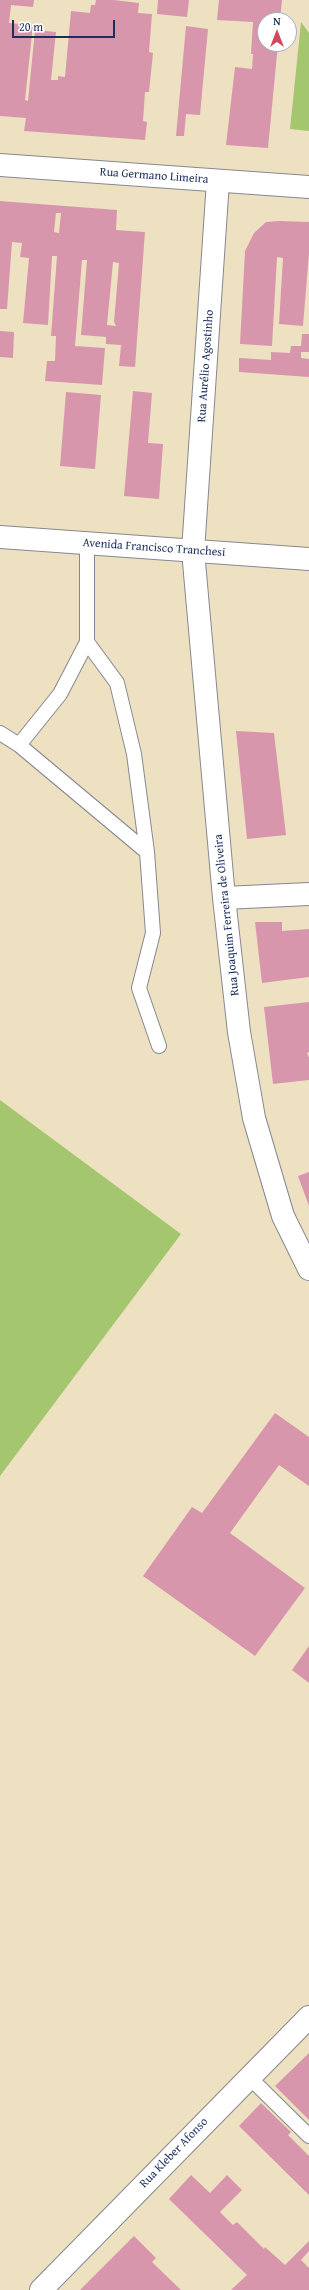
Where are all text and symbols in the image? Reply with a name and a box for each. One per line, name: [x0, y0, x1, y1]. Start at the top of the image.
scale bar: [14, 12, 117, 38]
north arrow: [257, 12, 297, 52]
text: N: [273, 13, 281, 29]
text: 20 m: [19, 18, 43, 35]
street label: Rua Germano Limeira: [99, 165, 209, 187]
street label: Rua Aurélio Agostinho: [195, 309, 217, 423]
street label: Avenida Francisco Tranchesi: [82, 536, 226, 560]
street label: Rua Joaquim Ferreira de Oliveira: [211, 833, 243, 997]
street label: Rua Kleber Afonso: [137, 2115, 211, 2191]

